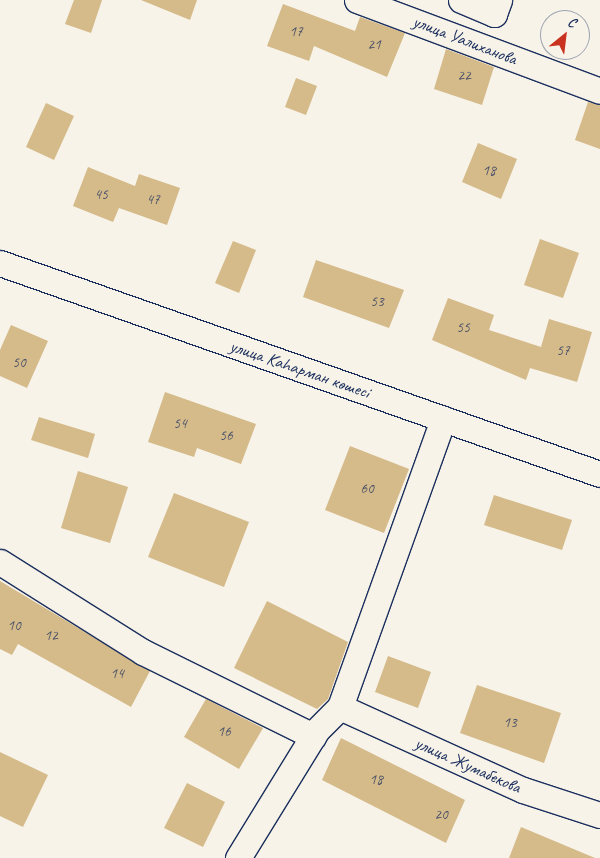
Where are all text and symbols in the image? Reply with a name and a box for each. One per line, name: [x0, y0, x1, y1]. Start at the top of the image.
street label: улица Уалиханова: [410, 10, 520, 70]
north arrow: [540, 10, 590, 60]
text: С: [565, 13, 579, 31]
house number: 17: [289, 23, 303, 41]
house number: 21: [367, 36, 381, 54]
house number: 22: [457, 67, 471, 85]
house number: 18: [482, 162, 496, 180]
house number: 45: [94, 186, 108, 204]
house number: 47: [146, 191, 160, 209]
house number: 53: [370, 293, 384, 311]
house number: 55: [456, 319, 470, 337]
street label: улица Каһарман көшесі: [227, 335, 373, 403]
house number: 57: [556, 342, 570, 360]
house number: 50: [12, 354, 26, 372]
house number: 54: [173, 415, 187, 433]
house number: 56: [219, 427, 233, 445]
house number: 60: [360, 480, 374, 498]
house number: 10: [7, 617, 21, 635]
house number: 12: [44, 627, 58, 645]
house number: 14: [110, 665, 124, 683]
house number: 13: [503, 714, 517, 732]
house number: 16: [217, 723, 231, 741]
street label: улица Жумабекова: [412, 732, 524, 798]
house number: 18: [369, 771, 383, 789]
house number: 20: [434, 806, 448, 824]

